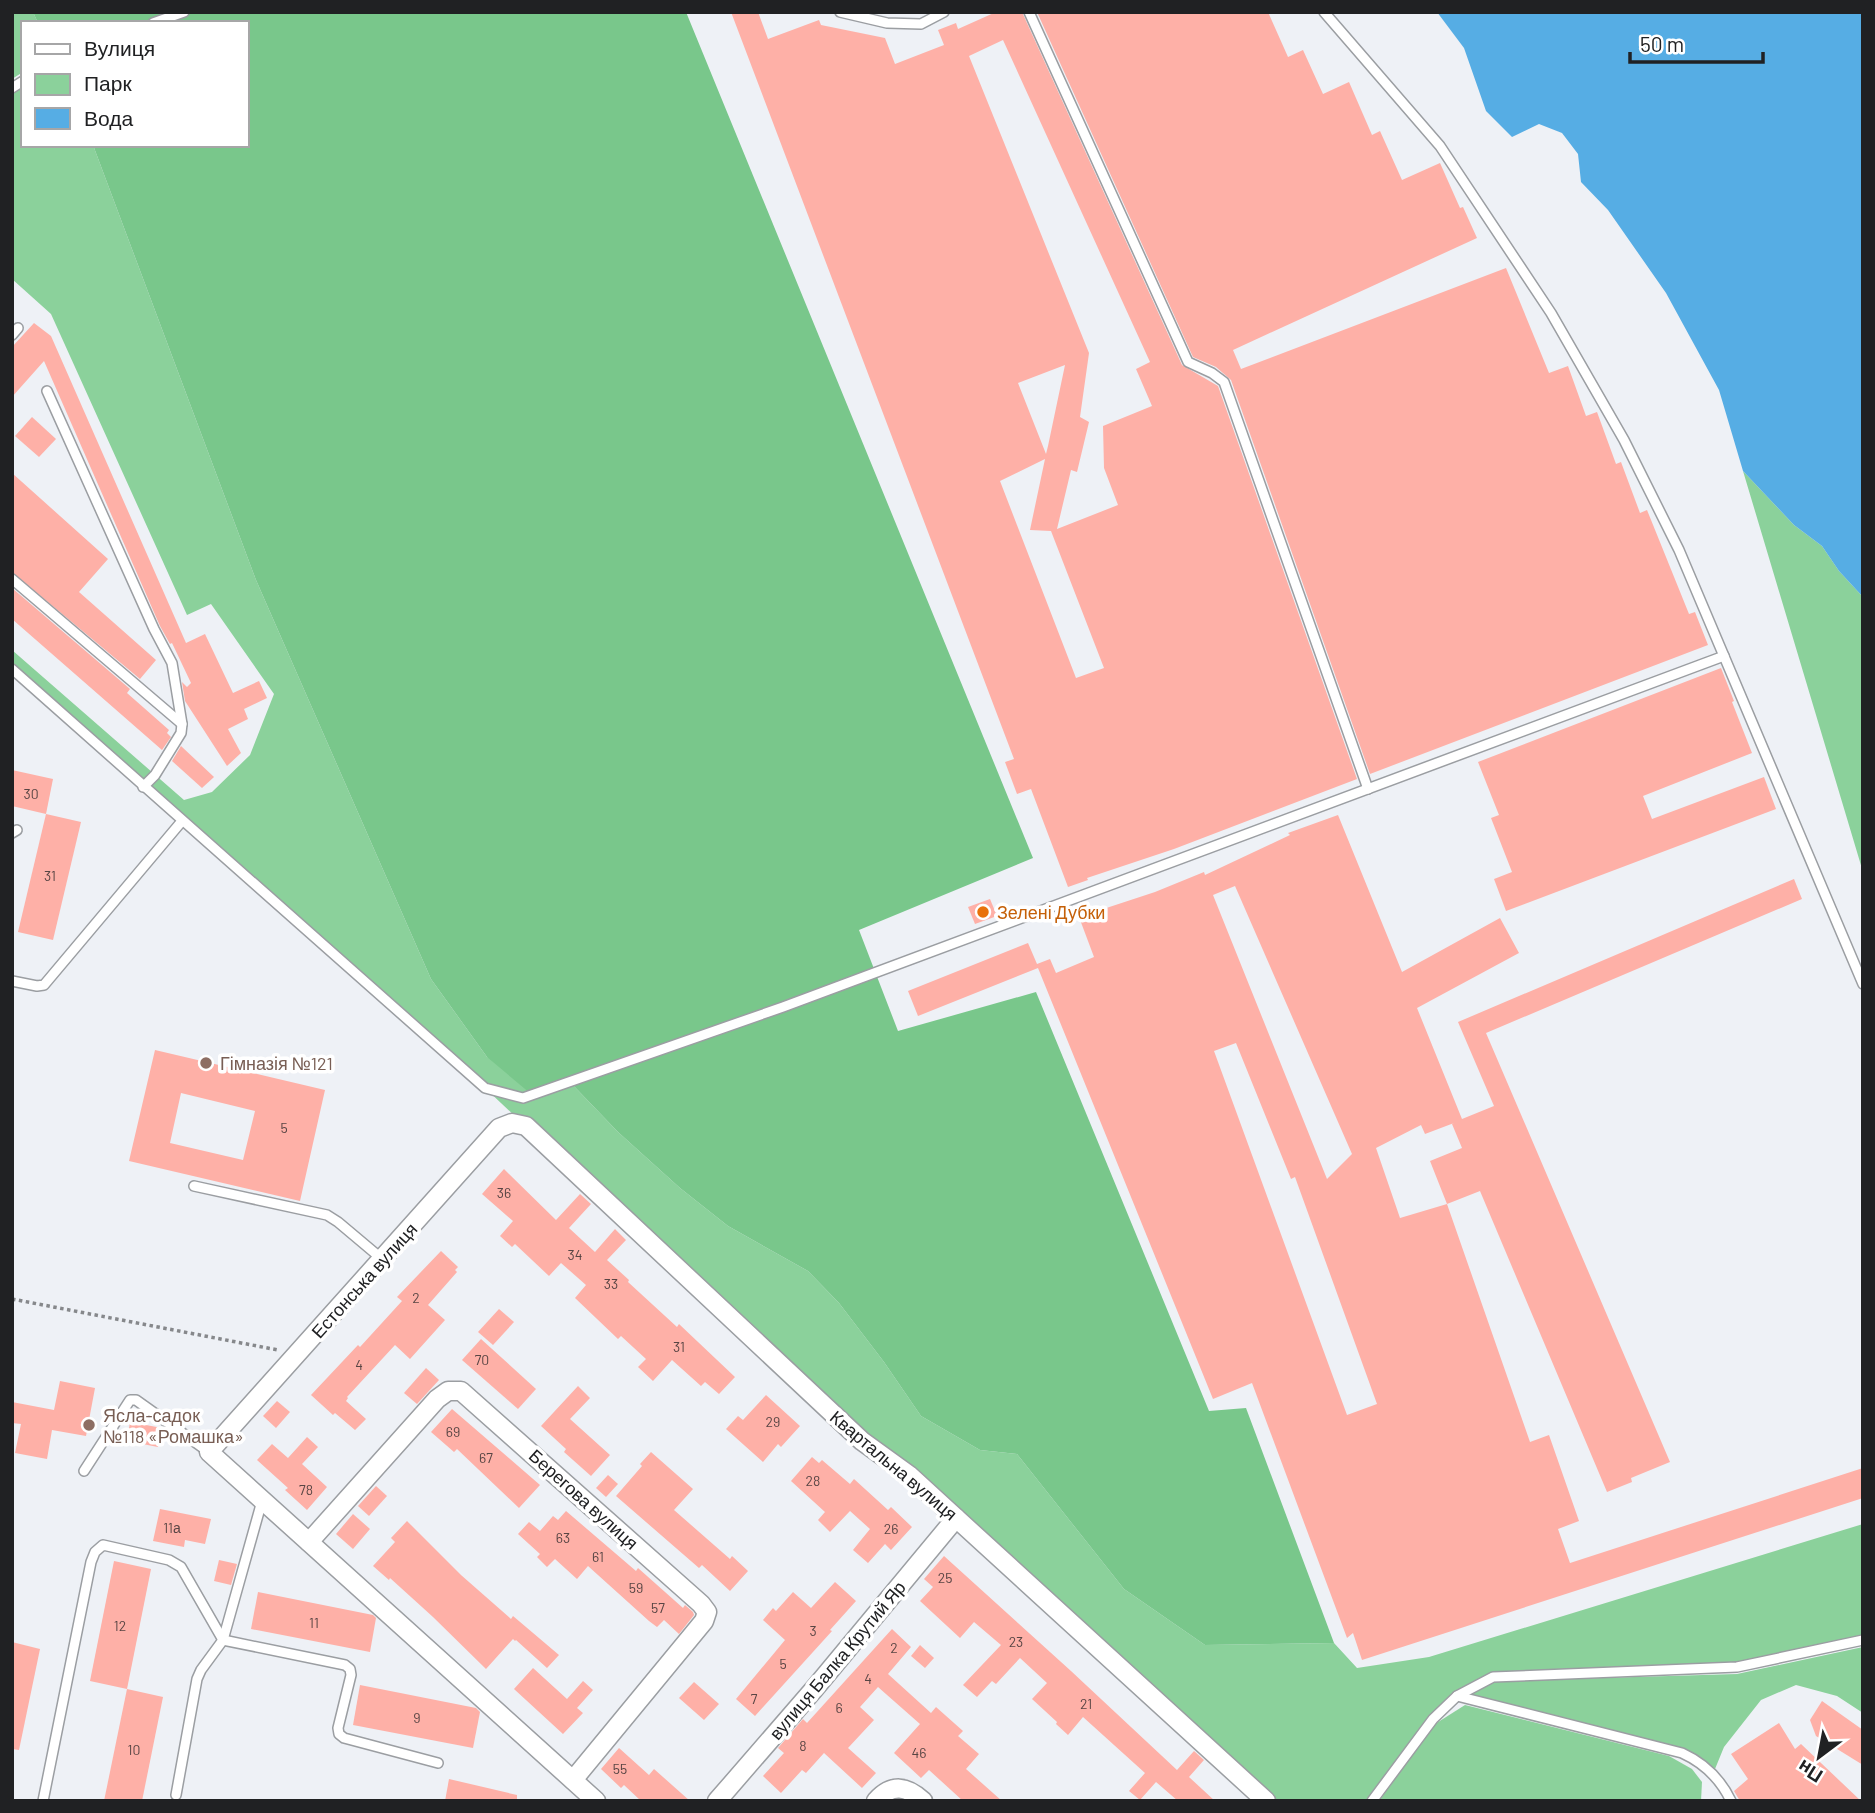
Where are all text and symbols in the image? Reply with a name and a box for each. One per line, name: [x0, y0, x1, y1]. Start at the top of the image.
legend: [21, 21, 248, 147]
scale bar: [1630, 21, 1763, 65]
text: 50 m: [1640, 31, 1684, 56]
text: Вулиця: [84, 35, 155, 60]
text: Парк: [84, 70, 132, 95]
text: Вода: [84, 105, 133, 130]
house number: 30: [23, 785, 39, 802]
house number: 31: [44, 867, 56, 884]
place label: Зелені Дубки: [997, 901, 1105, 923]
marker: Зелені Дубки: [975, 904, 991, 920]
place label: Гімназія №121: [220, 1052, 333, 1074]
marker: Гімназія №121: [198, 1055, 214, 1071]
house number: 5: [280, 1119, 288, 1136]
house number: 36: [497, 1184, 511, 1201]
street label: Естонська вулиця: [306, 1218, 422, 1342]
house number: 34: [568, 1246, 582, 1263]
house number: 33: [604, 1275, 618, 1292]
house number: 2: [412, 1289, 420, 1306]
house number: 31: [673, 1338, 685, 1355]
house number: 70: [475, 1351, 489, 1368]
house number: 4: [355, 1356, 363, 1373]
place label: Ясла-садок №118 «Ромашка»: [103, 1404, 244, 1447]
street label: Квартальна вулиця: [826, 1405, 962, 1525]
house number: 29: [766, 1413, 780, 1430]
marker: Ясла-садок №118 «Ромашка»: [81, 1417, 97, 1433]
house number: 69: [446, 1423, 460, 1440]
street label: Берегова вулиця: [525, 1444, 643, 1554]
house number: 67: [479, 1449, 493, 1466]
house number: 28: [806, 1472, 820, 1489]
house number: 78: [299, 1481, 313, 1498]
house number: 11а: [163, 1519, 181, 1536]
house number: 26: [884, 1520, 898, 1537]
house number: 63: [556, 1529, 570, 1546]
house number: 61: [592, 1548, 604, 1565]
house number: 25: [938, 1569, 952, 1586]
street label: вулиця Балка Крутий Яр: [764, 1576, 910, 1744]
house number: 59: [629, 1579, 643, 1596]
house number: 57: [651, 1599, 665, 1616]
house number: 11: [309, 1614, 319, 1631]
house number: 12: [114, 1617, 126, 1634]
house number: 3: [809, 1622, 817, 1639]
house number: 23: [1009, 1633, 1023, 1650]
house number: 2: [890, 1639, 898, 1656]
house number: 5: [779, 1655, 787, 1672]
house number: 4: [864, 1670, 872, 1687]
house number: 7: [751, 1690, 758, 1707]
house number: 21: [1080, 1695, 1092, 1712]
house number: 6: [835, 1699, 843, 1716]
house number: 9: [413, 1709, 421, 1726]
north arrow: [1784, 1722, 1854, 1792]
house number: 8: [799, 1737, 807, 1754]
house number: 10: [128, 1741, 140, 1758]
house number: 46: [912, 1744, 926, 1761]
text: Пн: [1793, 1755, 1826, 1788]
house number: 55: [613, 1760, 627, 1777]

